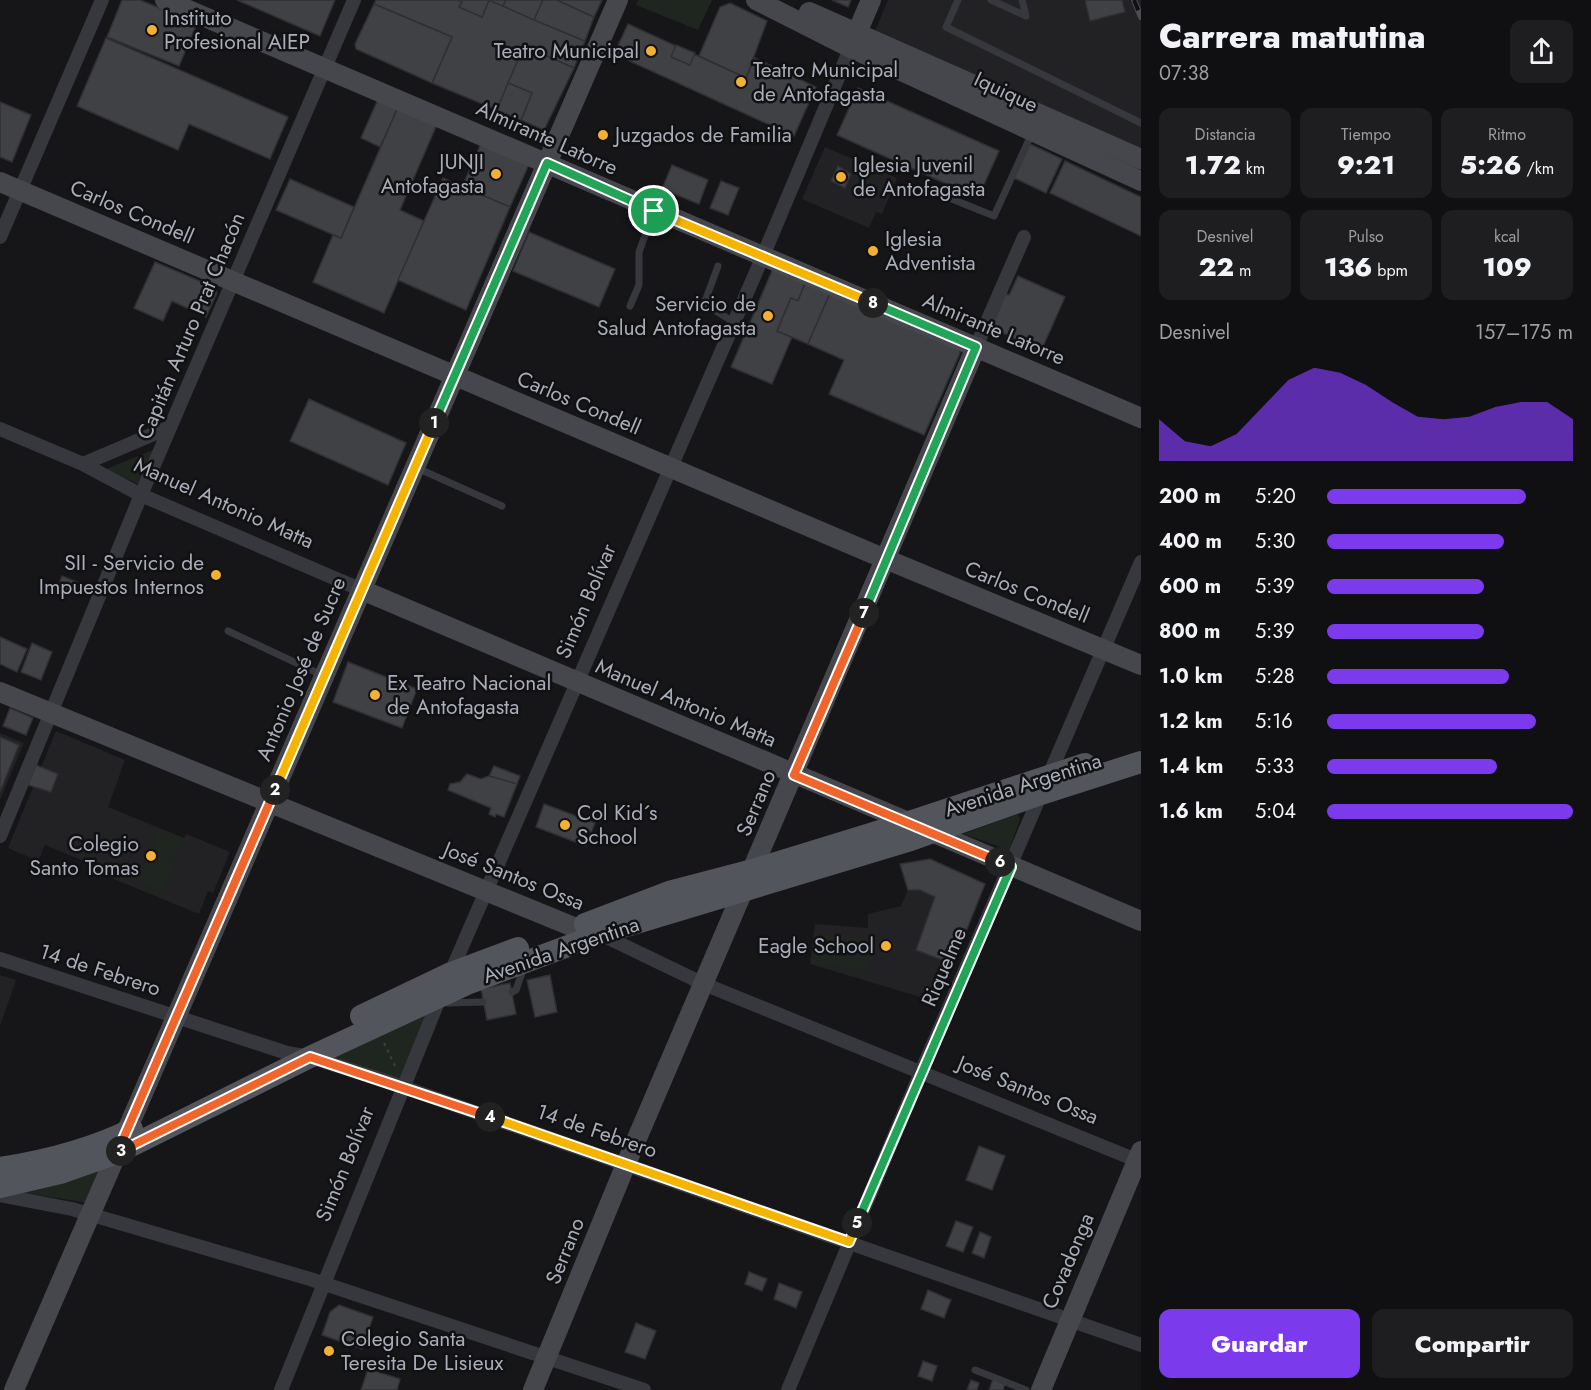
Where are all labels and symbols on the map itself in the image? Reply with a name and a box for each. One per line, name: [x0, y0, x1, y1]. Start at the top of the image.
place label: Instituto Profesional AIEP: [164, 3, 310, 57]
marker: Instituto Profesional AIEP: [145, 23, 159, 37]
place label: Teatro Municipal: [494, 36, 639, 66]
marker: Teatro Municipal: [644, 44, 658, 58]
place label: Teatro Municipal de Antofagasta: [753, 55, 898, 109]
street label: Iquique: [969, 64, 1043, 120]
marker: Teatro Municipal de Antofagasta: [734, 75, 748, 89]
street label: Almirante Latorre: [471, 93, 623, 183]
place label: Juzgados de Familia: [612, 120, 792, 150]
marker: Juzgados de Familia: [596, 128, 610, 142]
place label: JUNJI Antofagasta: [381, 147, 484, 201]
place label: Iglesia Juvenil de Antofagasta: [853, 150, 985, 204]
marker: JUNJI Antofagasta: [489, 167, 503, 181]
marker: Iglesia Juvenil de Antofagasta: [834, 170, 848, 184]
street label: Carlos Condell: [65, 172, 199, 252]
pin: [628, 185, 679, 236]
street label: Capitán Arturo Prat Chacón: [130, 208, 252, 444]
place label: Iglesia Adventista: [885, 224, 976, 278]
marker: Iglesia Adventista: [866, 244, 880, 258]
street label: Almirante Latorre: [918, 285, 1070, 373]
pin: 8: [858, 288, 888, 318]
place label: Servicio de Salud Antofagasta: [597, 289, 756, 343]
marker: Servicio de Salud Antofagasta: [761, 309, 775, 323]
street label: Carlos Condell: [512, 363, 646, 443]
pin: 1: [419, 408, 449, 438]
street label: Manuel Antonio Matta: [129, 450, 319, 556]
street label: Simón Bolívar: [548, 538, 624, 663]
place label: SII - Servicio de Impuestos Internos: [39, 548, 204, 602]
street label: Carlos Condell: [960, 553, 1094, 631]
marker: SII - Servicio de Impuestos Internos: [209, 568, 223, 582]
street label: Antonio José de Sucre: [249, 572, 353, 766]
pin: 7: [849, 598, 879, 628]
street label: Manuel Antonio Matta: [591, 651, 781, 755]
place label: Ex Teatro Nacional de Antofagasta: [387, 668, 551, 722]
marker: Ex Teatro Nacional de Antofagasta: [368, 688, 382, 702]
street label: Avenida Argentina: [941, 745, 1105, 825]
street label: Serrano: [729, 765, 783, 841]
pin: 2: [260, 775, 290, 805]
place label: Col Kid´s School: [577, 798, 658, 852]
marker: Col Kid´s School: [558, 818, 572, 832]
place label: Colegio Santo Tomas: [29, 829, 139, 883]
street label: José Santos Ossa: [436, 833, 589, 918]
pin: 6: [985, 847, 1015, 877]
marker: Colegio Santo Tomas: [144, 849, 158, 863]
street label: Avenida Argentina: [479, 909, 643, 991]
street label: Riquelme: [914, 923, 974, 1011]
place label: Eagle School: [758, 931, 874, 961]
street label: 14 de Febrero: [36, 936, 164, 1004]
marker: Eagle School: [879, 939, 893, 953]
street label: José Santos Ossa: [950, 1047, 1103, 1132]
street label: 14 de Febrero: [533, 1096, 661, 1166]
street label: Simón Bolívar: [308, 1101, 382, 1226]
pin: 4: [475, 1102, 505, 1132]
pin: 3: [106, 1136, 136, 1166]
pin: 5: [842, 1208, 872, 1238]
street label: Covadonga: [1034, 1208, 1102, 1314]
street label: Serrano: [538, 1213, 592, 1289]
place label: Colegio Santa Teresita De Lisieux: [341, 1324, 504, 1378]
marker: Colegio Santa Teresita De Lisieux: [322, 1344, 336, 1358]

